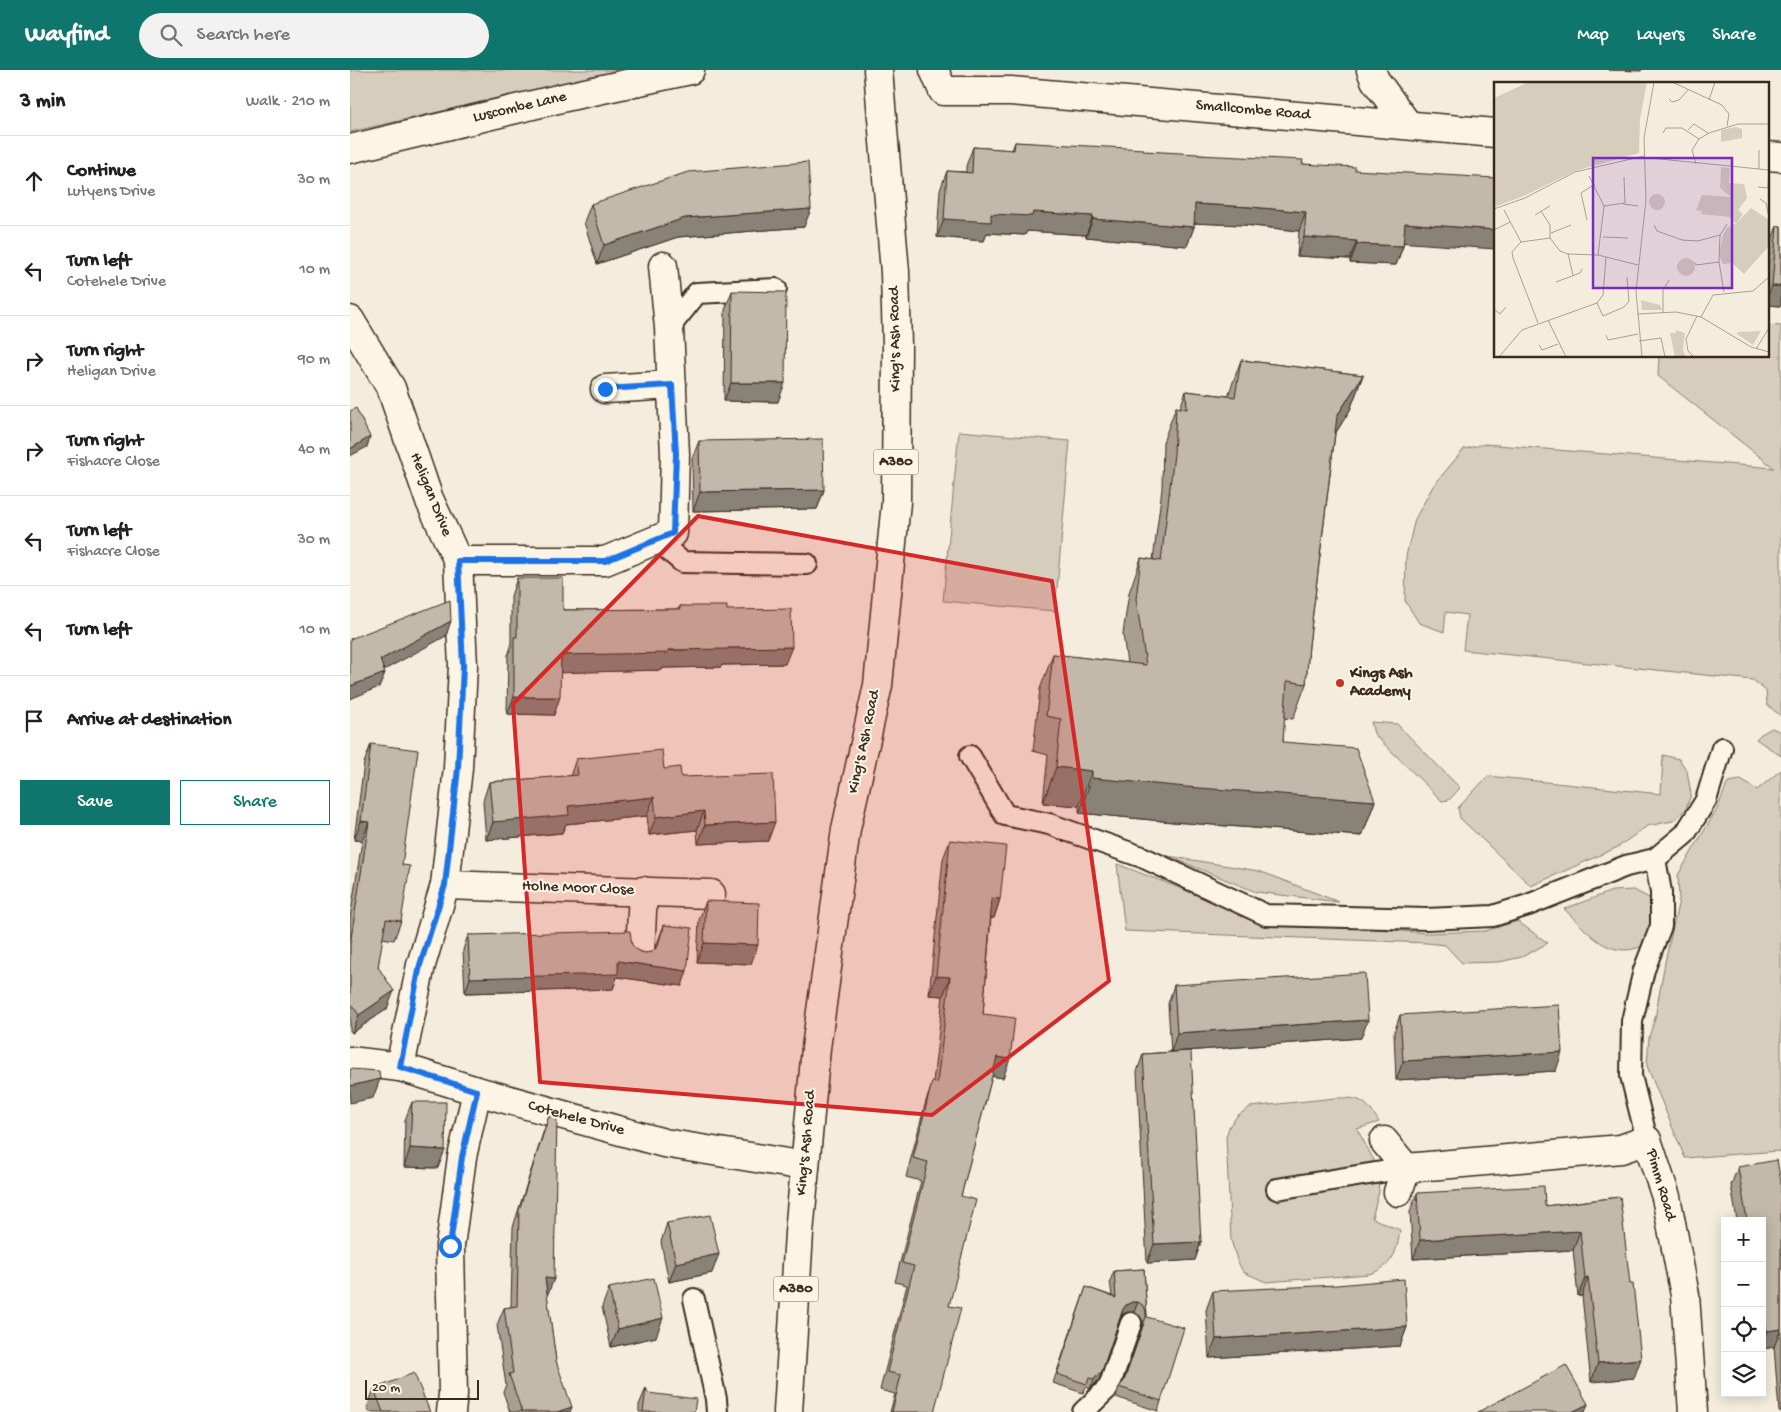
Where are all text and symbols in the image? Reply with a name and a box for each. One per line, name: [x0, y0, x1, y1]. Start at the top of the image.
search box: [139, 13, 489, 58]
text: Wayfind: [25, 21, 109, 50]
icon: search: [157, 21, 185, 49]
text: Search here: [197, 24, 290, 47]
text: Map: [1577, 25, 1609, 46]
text: Layers: [1637, 25, 1684, 46]
text: Share: [1712, 25, 1756, 46]
inset map: [1494, 82, 1768, 358]
street label: Luscombe Lane: [471, 88, 569, 128]
text: 3 min: [20, 90, 65, 115]
text: Walk · 210 m: [246, 93, 330, 112]
street label: Smallcombe Road: [1195, 97, 1313, 126]
text: Continue: [67, 160, 136, 183]
icon: ahead: [20, 167, 48, 195]
text: 30 m: [297, 171, 330, 190]
text: Lutyens Drive: [67, 183, 155, 202]
text: Turn left: [67, 250, 131, 273]
icon: left: [20, 257, 48, 285]
text: 10 m: [299, 261, 330, 280]
text: Cotehele Drive: [67, 273, 166, 292]
street label: King's Ash Road: [886, 285, 906, 392]
text: Turn right: [67, 340, 143, 363]
icon: right: [20, 347, 48, 375]
text: 90 m: [298, 351, 330, 370]
text: Heligan Drive: [67, 363, 156, 382]
route end: [594, 378, 617, 401]
text: Turn right: [67, 430, 143, 453]
icon: right: [20, 437, 48, 465]
text: 40 m: [298, 441, 330, 460]
street label: Heligan Drive: [405, 450, 456, 540]
road number: A380: [874, 450, 918, 474]
text: Fishacre Close: [67, 453, 160, 472]
text: Turn left: [67, 520, 131, 543]
icon: left: [20, 527, 48, 555]
text: 30 m: [297, 531, 330, 550]
text: Fishacre Close: [67, 543, 160, 562]
icon: left: [20, 617, 48, 645]
text: Turn left: [67, 619, 131, 642]
text: 10 m: [299, 621, 330, 640]
place label: Kings Ash Academy: [1349, 665, 1413, 702]
marker: Kings Ash Academy: [1334, 677, 1346, 689]
street label: King's Ash Road: [845, 687, 886, 796]
icon: arrive: [20, 707, 48, 735]
text: Arrive at destination: [67, 709, 231, 732]
button: Save: [20, 780, 170, 825]
button: Share: [180, 780, 330, 825]
street label: Holne Moor Close: [521, 878, 635, 900]
street label: King's Ash Road: [793, 1088, 821, 1196]
street label: Cotehele Drive: [526, 1097, 627, 1141]
street label: Pimm Road: [1640, 1146, 1680, 1225]
map controls: [1721, 1217, 1766, 1397]
button: +: [1721, 1217, 1766, 1262]
route start: [439, 1235, 462, 1258]
button: −: [1721, 1262, 1766, 1307]
road number: A380: [774, 1276, 818, 1302]
button: locate: [1721, 1307, 1766, 1352]
button: layers: [1721, 1352, 1766, 1397]
scale bar: [365, 1377, 479, 1400]
text: 20 m: [372, 1380, 400, 1397]

